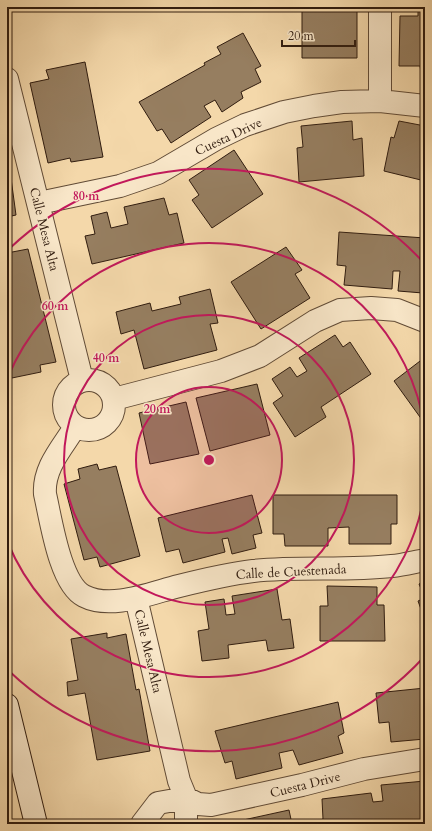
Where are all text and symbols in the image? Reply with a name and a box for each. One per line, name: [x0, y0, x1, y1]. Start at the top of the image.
scale bar: [282, 22, 355, 48]
text: 20 m: [288, 28, 315, 44]
street label: Cuesta Drive: [192, 113, 265, 160]
street label: Calle Mesa Alta: [25, 186, 63, 273]
text: 80 m: [73, 188, 100, 204]
text: 60 m: [42, 298, 69, 314]
text: 40 m: [93, 350, 120, 366]
text: 20 m: [144, 401, 171, 417]
centre of rings: [202, 453, 216, 467]
street label: Calle de Cuestenada: [235, 560, 347, 584]
street label: Calle Mesa Alta: [130, 608, 166, 695]
street label: Cuesta Drive: [268, 768, 342, 802]

